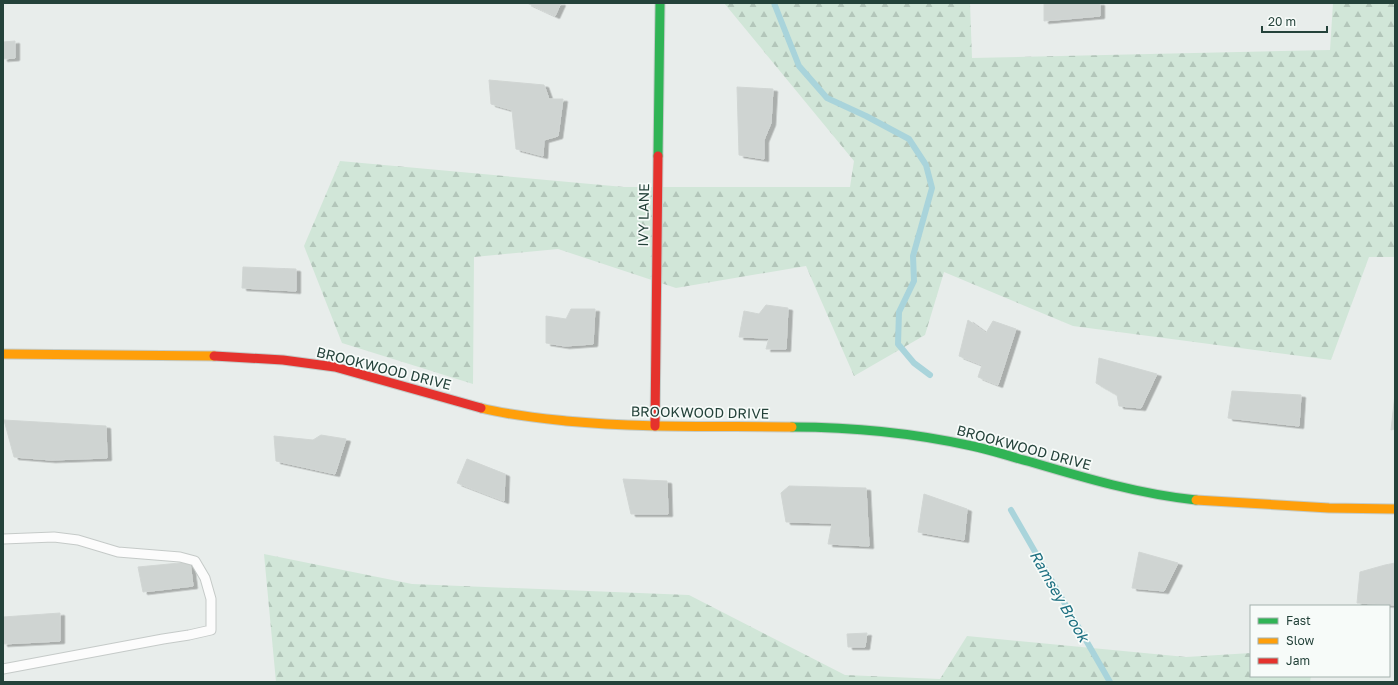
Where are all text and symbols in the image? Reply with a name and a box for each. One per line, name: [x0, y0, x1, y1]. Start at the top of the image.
scale bar: [1262, 8, 1327, 34]
text: 20 m: [1268, 14, 1296, 29]
street label: IVY LANE: [634, 183, 652, 247]
street label: BROOKWOOD DRIVE: [315, 343, 453, 393]
street label: BROOKWOOD DRIVE: [631, 402, 769, 422]
street label: BROOKWOOD DRIVE: [955, 421, 1093, 473]
water label: Ramsey Brook: [1026, 547, 1094, 647]
legend: [1250, 605, 1390, 677]
text: Fast: [1286, 613, 1311, 628]
text: Slow: [1286, 633, 1314, 648]
text: Jam: [1286, 653, 1310, 668]

